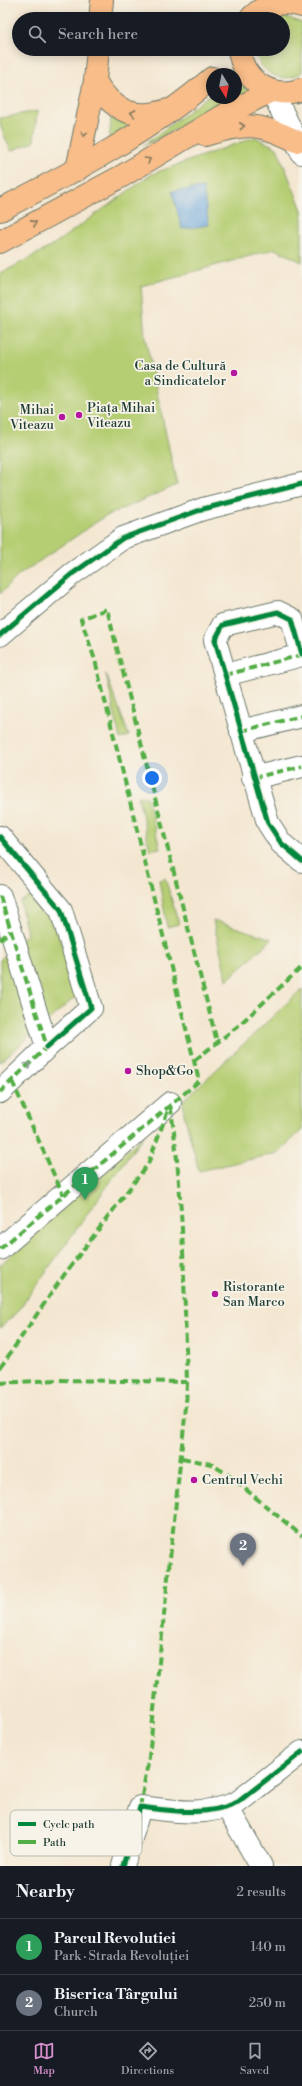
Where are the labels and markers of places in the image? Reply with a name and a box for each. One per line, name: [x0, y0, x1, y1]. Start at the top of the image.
place label: Casa de Cultură a Sindicatelor: [135, 358, 226, 389]
marker: Casa de Cultură a Sindicatelor: [229, 368, 239, 378]
place label: Piața Mihai Viteazu: [86, 400, 155, 431]
place label: Mihai Viteazu: [9, 402, 55, 433]
marker: Piața Mihai Viteazu: [74, 410, 84, 420]
marker: Mihai Viteazu: [57, 412, 67, 422]
place label: Shop&Go: [136, 1063, 193, 1079]
marker: Shop&Go: [123, 1066, 133, 1076]
pin: 1: [72, 1167, 98, 1200]
place label: Ristorante San Marco: [223, 1279, 285, 1310]
marker: Ristorante San Marco: [210, 1289, 220, 1299]
place label: Centrul Vechi: [202, 1472, 283, 1488]
marker: Centrul Vechi: [189, 1475, 199, 1485]
pin: 2: [230, 1533, 256, 1566]

